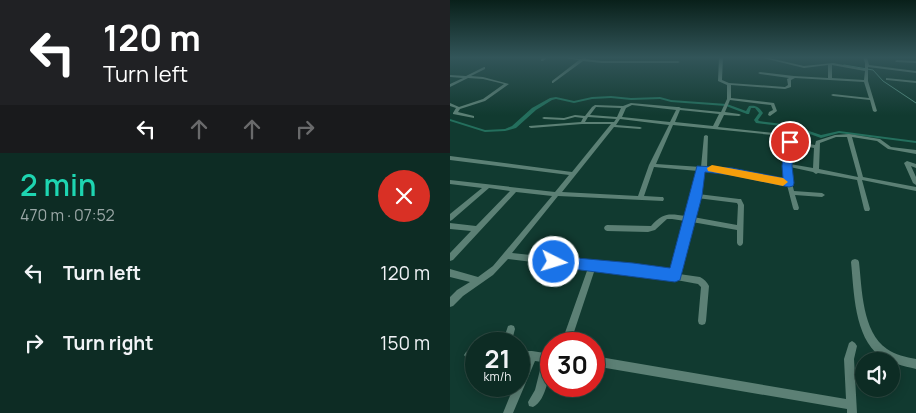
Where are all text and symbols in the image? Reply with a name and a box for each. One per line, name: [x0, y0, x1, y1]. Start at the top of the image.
text: 120 m: [103, 14, 201, 62]
icon: left: [20, 20, 85, 85]
text: Turn left: [103, 59, 188, 89]
icon: left: [132, 115, 160, 143]
icon: ahead: [185, 115, 213, 143]
icon: ahead: [238, 115, 266, 143]
icon: right: [291, 115, 319, 143]
pin: [769, 121, 811, 163]
icon: arrive: [776, 128, 804, 156]
text: 2 min: [20, 164, 96, 205]
button: close: [378, 170, 430, 222]
text: 470 m · 07:52: [20, 204, 115, 226]
position arrow: [527, 235, 579, 287]
icon: left: [20, 259, 48, 287]
text: Turn left: [63, 260, 141, 286]
text: 120 m: [380, 260, 430, 286]
icon: right: [20, 329, 48, 357]
text: Turn right: [63, 330, 153, 356]
text: 150 m: [380, 330, 430, 356]
speed limit sign: 30: [540, 332, 605, 397]
text: 21: [485, 341, 510, 376]
map controls: [855, 352, 900, 397]
button: sound: [855, 352, 900, 397]
text: km/h: [484, 368, 511, 385]

